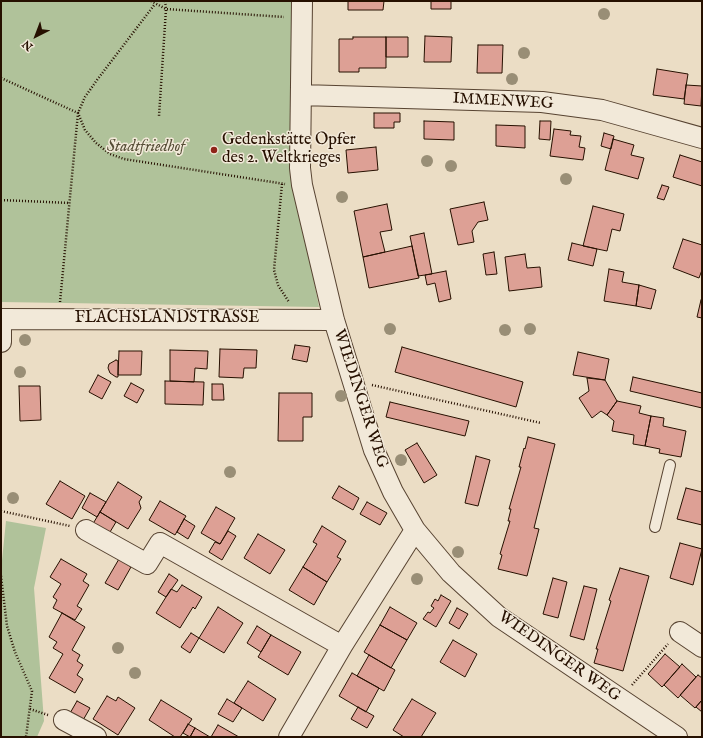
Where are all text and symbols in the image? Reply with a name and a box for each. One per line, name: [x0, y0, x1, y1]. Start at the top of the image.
north arrow: [16, 16, 56, 56]
text: N: [20, 37, 36, 53]
street label: IMMENWEG: [452, 90, 554, 114]
place label: Gedenkstätte Opfer des 2. Weltkrieges: [222, 131, 356, 169]
park label: Stadtfriedhof: [107, 138, 185, 158]
marker: Gedenkstätte Opfer des 2. Weltkrieges: [209, 145, 219, 155]
street label: FLACHSLANDSTRASSE: [75, 309, 259, 329]
street label: WIEDINGER WEG: [328, 327, 392, 471]
street label: WIEDINGER WEG: [494, 608, 624, 706]

